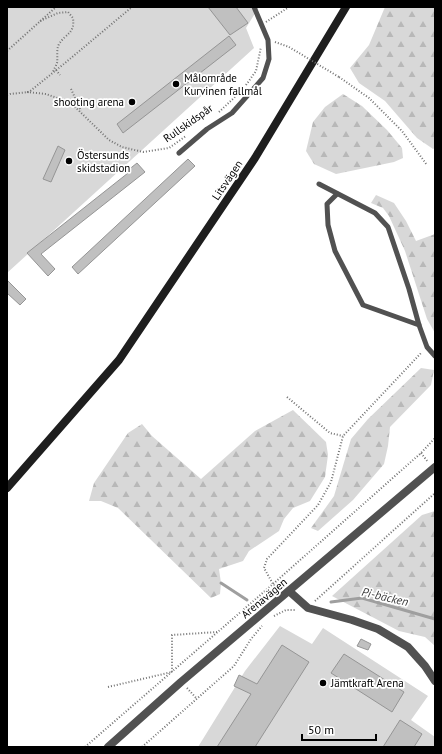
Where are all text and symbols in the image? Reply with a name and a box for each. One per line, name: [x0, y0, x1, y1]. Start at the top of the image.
place label: Målområde Kurvinen fallmål: [184, 71, 263, 98]
marker: Målområde Kurvinen fallmål: [171, 79, 181, 89]
place label: shooting arena: [54, 95, 124, 109]
marker: shooting arena: [127, 97, 137, 107]
street label: Rullskidspår: [160, 101, 216, 145]
place label: Östersunds skidstadion: [77, 148, 130, 175]
marker: Östersunds skidstadion: [64, 156, 74, 166]
street label: Litsvägen: [209, 157, 245, 203]
street label: Arenavägen: [238, 575, 290, 621]
water label: Pi-bäcken: [360, 584, 410, 609]
place label: Jämtkraft Arena: [330, 676, 404, 690]
marker: Jämtkraft Arena: [318, 678, 328, 688]
scale bar: [302, 716, 376, 742]
text: 50 m: [308, 722, 334, 737]

